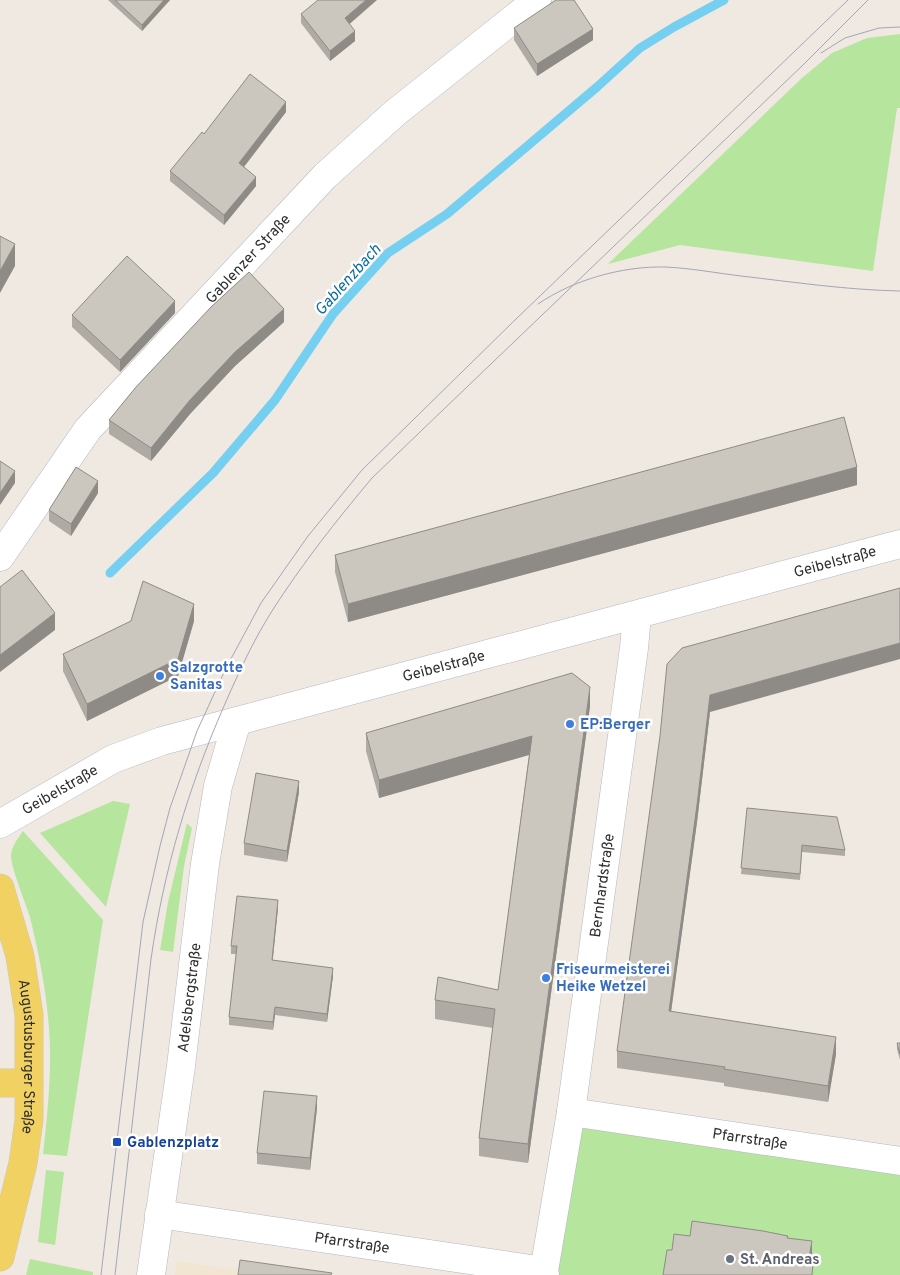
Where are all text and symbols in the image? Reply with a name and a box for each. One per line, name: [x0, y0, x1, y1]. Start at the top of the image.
street label: Gablenzer Straße: [202, 211, 295, 308]
water label: Gablenzbach: [311, 240, 386, 320]
street label: Geibelstraße: [792, 543, 879, 583]
street label: Geibelstraße: [401, 647, 487, 687]
place label: Salzgrotte Sanitas: [170, 659, 243, 695]
marker: Salzgrotte Sanitas: [154, 670, 166, 682]
place label: EP:Berger: [580, 716, 651, 735]
marker: EP:Berger: [564, 718, 576, 730]
street label: Geibelstraße: [19, 762, 102, 820]
street label: Bernhardstraße: [587, 833, 620, 939]
street label: Adelsbergstraße: [175, 942, 207, 1054]
place label: Friseurmeisterei Heike Wetzel: [556, 961, 670, 997]
marker: Friseurmeisterei Heike Wetzel: [540, 972, 552, 984]
street label: Augustusburger Straße: [13, 978, 37, 1135]
street label: Pfarrstraße: [711, 1125, 789, 1155]
place label: Gablenzplatz: [127, 1134, 219, 1153]
marker: Gablenzplatz: [111, 1136, 123, 1148]
street label: Pfarrstraße: [313, 1229, 391, 1259]
place label: St. Andreas: [740, 1251, 820, 1270]
marker: St. Andreas: [724, 1253, 736, 1265]

